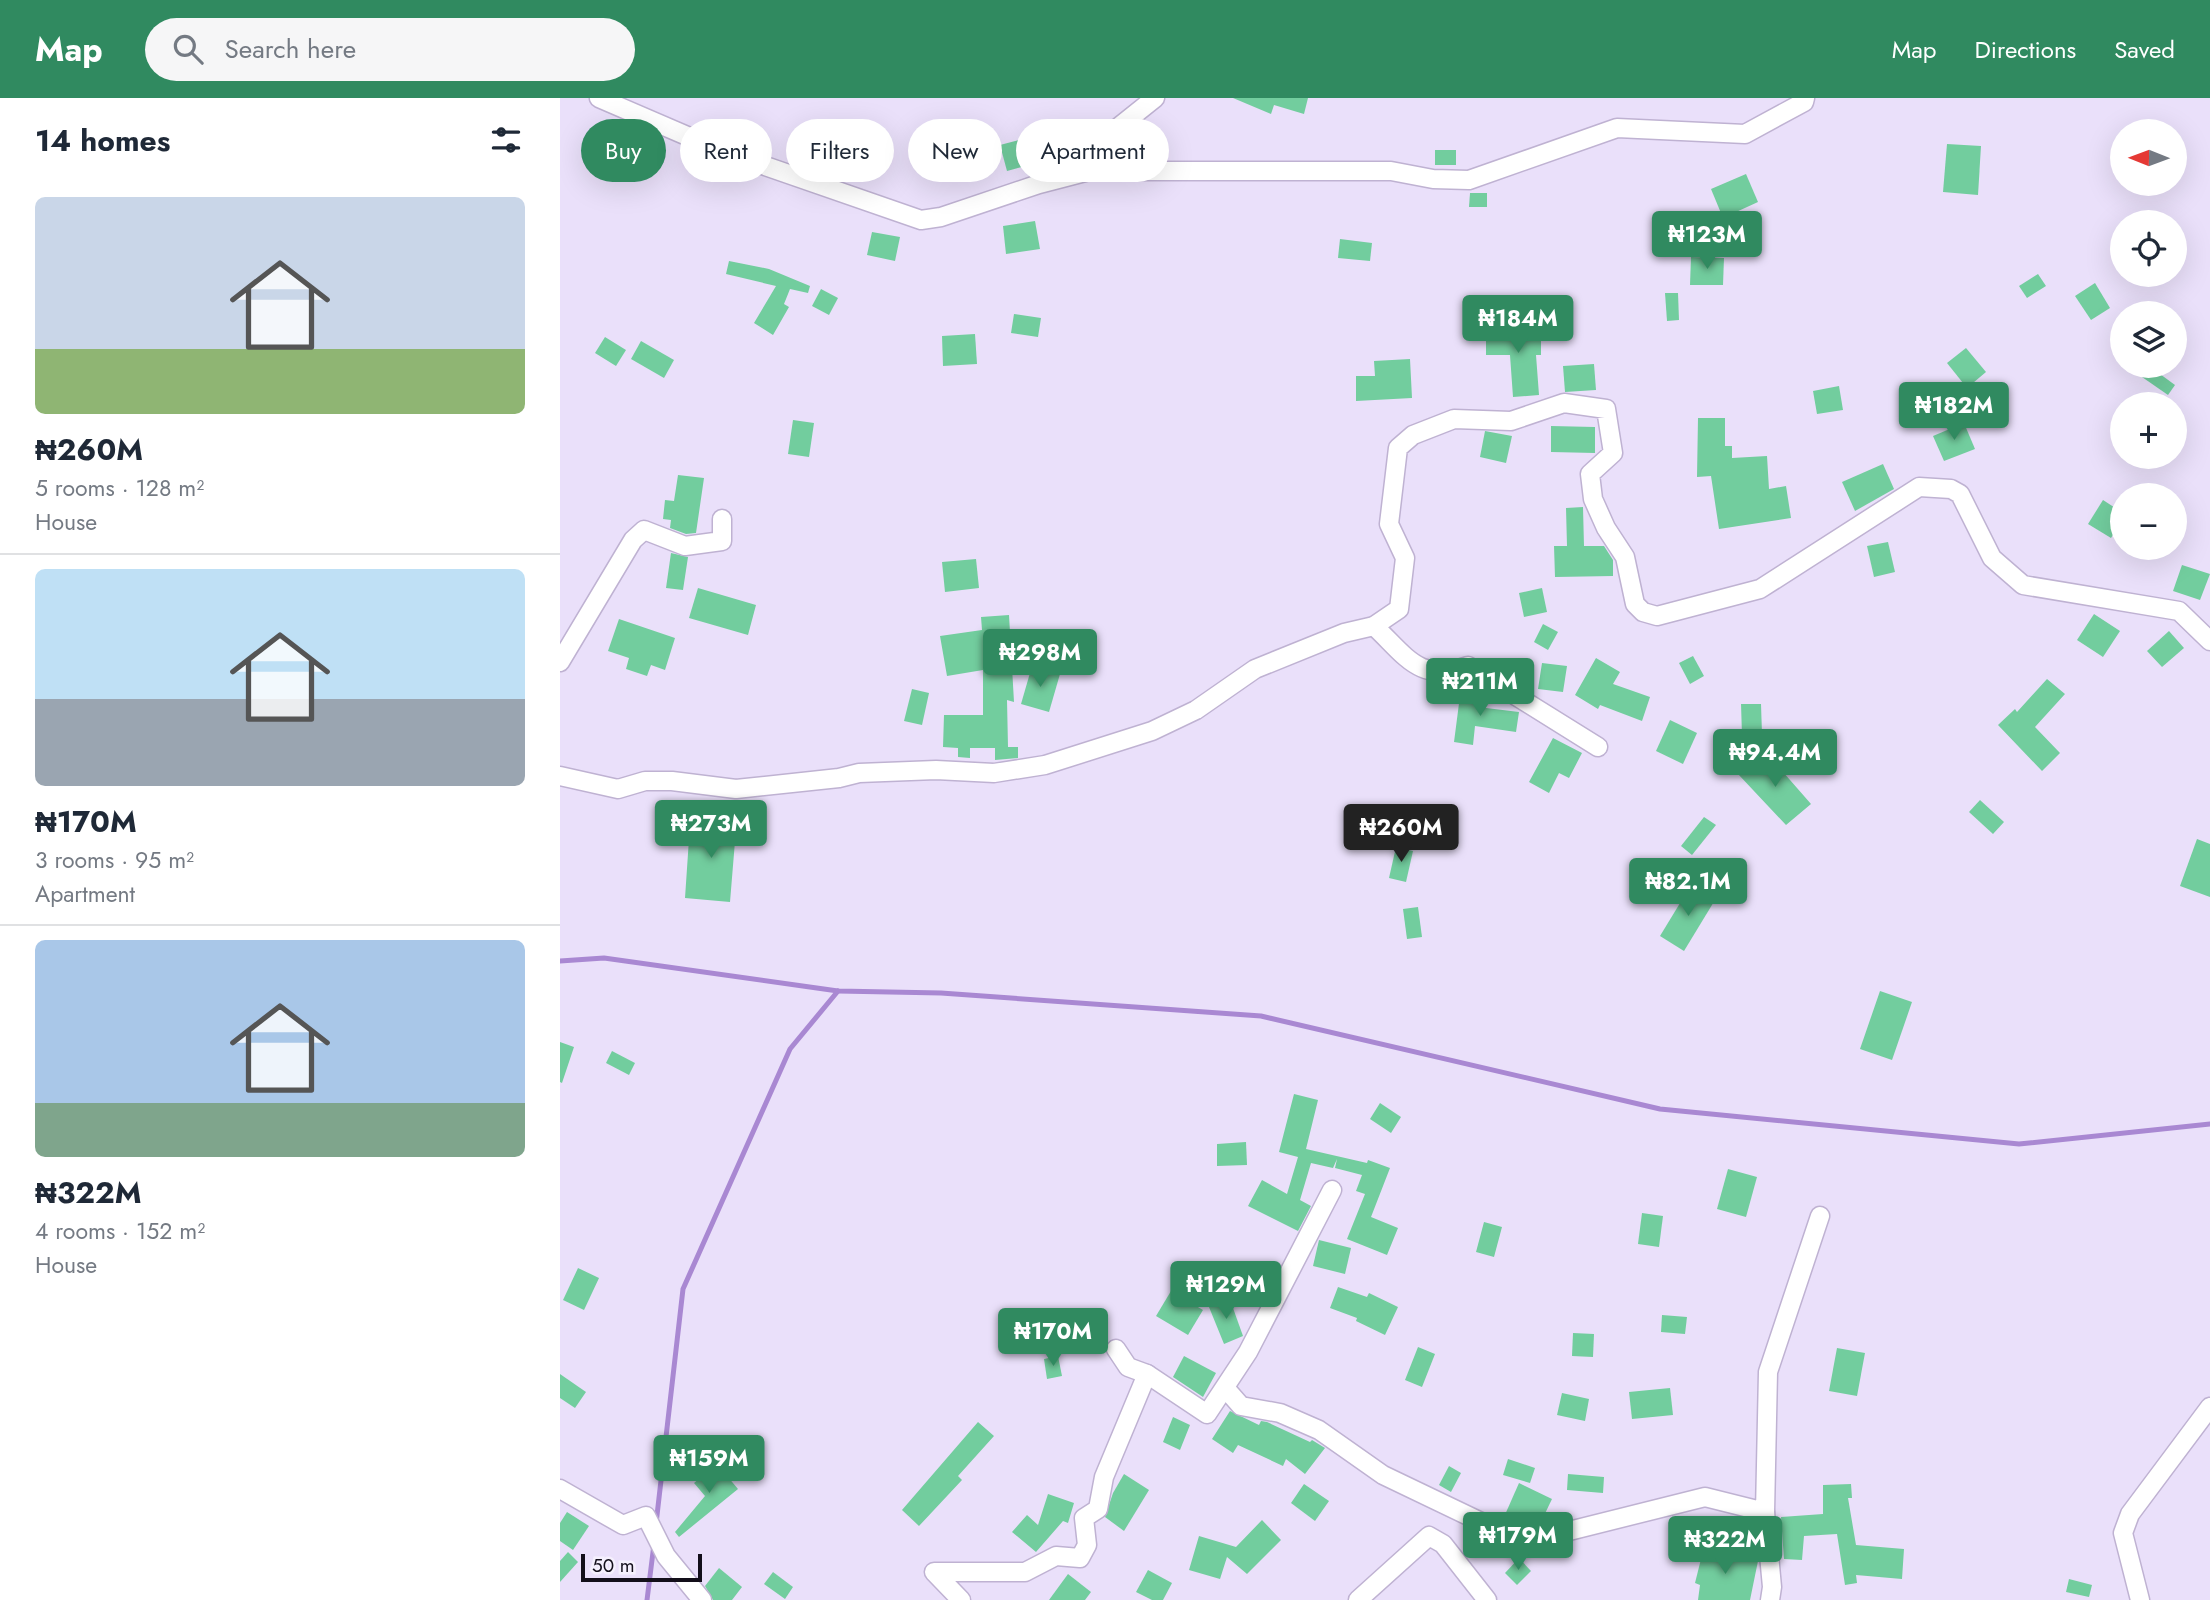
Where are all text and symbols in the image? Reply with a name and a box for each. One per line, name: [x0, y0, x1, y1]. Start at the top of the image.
search box: [145, 18, 635, 81]
text: Map: [35, 26, 103, 73]
icon: search: [169, 30, 207, 68]
text: Search here: [225, 30, 356, 68]
text: Map: [1892, 32, 1937, 67]
text: Directions: [1975, 32, 2076, 67]
text: Saved: [2114, 32, 2175, 67]
text: 14 homes: [35, 119, 170, 162]
chip: Buy: [581, 119, 666, 182]
chip: Rent: [680, 119, 772, 182]
chip: Filters: [786, 119, 894, 182]
chip: New: [908, 119, 1002, 182]
chip: Apartment: [1016, 119, 1169, 182]
north arrow: [2110, 119, 2188, 196]
map controls: [2110, 119, 2187, 560]
icon: filters: [487, 121, 525, 159]
button: locate: [2110, 210, 2187, 287]
pin: ₦123M: [1658, 212, 1756, 271]
text: ₦123M: [1668, 217, 1746, 251]
icon: home: [217, 242, 343, 368]
pin: ₦184M: [1469, 296, 1567, 355]
text: ₦184M: [1478, 301, 1558, 335]
button: layers: [2110, 301, 2187, 378]
pin: ₦182M: [1905, 382, 2003, 442]
text: ₦182M: [1915, 388, 1993, 422]
button: +: [2110, 392, 2187, 469]
text: ₦260M: [35, 428, 143, 471]
text: 5 rooms · 128 m²: [35, 471, 204, 505]
button: −: [2110, 483, 2187, 560]
text: House: [35, 505, 97, 539]
icon: home: [217, 614, 343, 740]
pin: ₦298M: [991, 630, 1089, 689]
text: ₦298M: [999, 635, 1081, 669]
pin: ₦211M: [1431, 658, 1529, 718]
text: ₦211M: [1442, 664, 1518, 698]
pin: ₦94.4M: [1718, 730, 1832, 789]
text: ₦94.4M: [1729, 735, 1821, 769]
text: ₦170M: [35, 800, 137, 843]
pin: ₦273M: [662, 800, 760, 860]
pin: ₦260M: [1352, 804, 1450, 864]
text: ₦273M: [671, 806, 751, 840]
text: ₦260M: [1360, 810, 1442, 844]
text: 3 rooms · 95 m²: [35, 843, 194, 877]
pin: ₦82.1M: [1631, 858, 1745, 918]
text: ₦82.1M: [1645, 864, 1731, 898]
text: Apartment: [35, 877, 135, 911]
icon: home: [217, 985, 343, 1111]
text: ₦322M: [35, 1171, 141, 1214]
text: 4 rooms · 152 m²: [35, 1214, 205, 1248]
text: House: [35, 1248, 97, 1282]
pin: ₦129M: [1177, 1262, 1275, 1321]
text: ₦129M: [1186, 1267, 1266, 1301]
pin: ₦170M: [1004, 1308, 1102, 1368]
text: ₦170M: [1014, 1314, 1092, 1348]
pin: ₦159M: [660, 1436, 758, 1495]
text: ₦159M: [669, 1441, 749, 1475]
pin: ₦179M: [1469, 1512, 1567, 1572]
pin: ₦322M: [1676, 1516, 1774, 1576]
text: ₦179M: [1479, 1518, 1557, 1552]
text: ₦322M: [1684, 1522, 1766, 1556]
scale bar: [581, 1551, 702, 1583]
text: 50 m: [592, 1552, 635, 1579]

